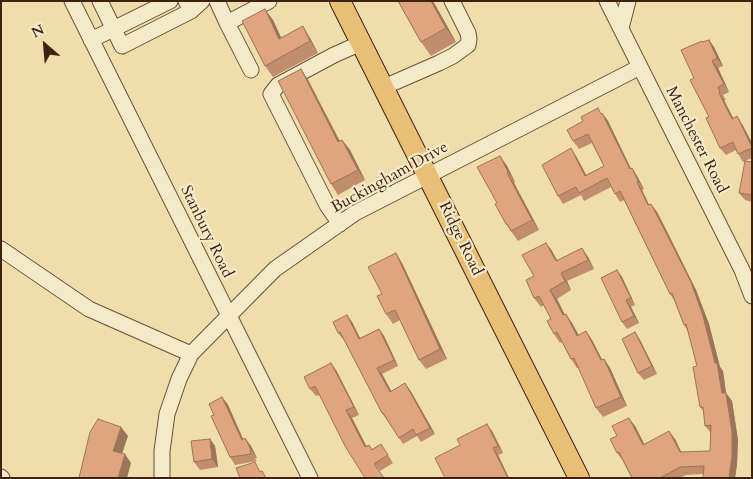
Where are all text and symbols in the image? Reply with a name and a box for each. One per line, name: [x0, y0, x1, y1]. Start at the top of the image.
north arrow: [20, 20, 70, 70]
text: N: [28, 20, 48, 42]
street label: Manchester Road: [661, 83, 731, 197]
street label: Buckingham Drive: [328, 138, 452, 218]
street label: Stanbury Road: [175, 183, 237, 281]
street label: Ridge Road: [434, 199, 486, 279]

